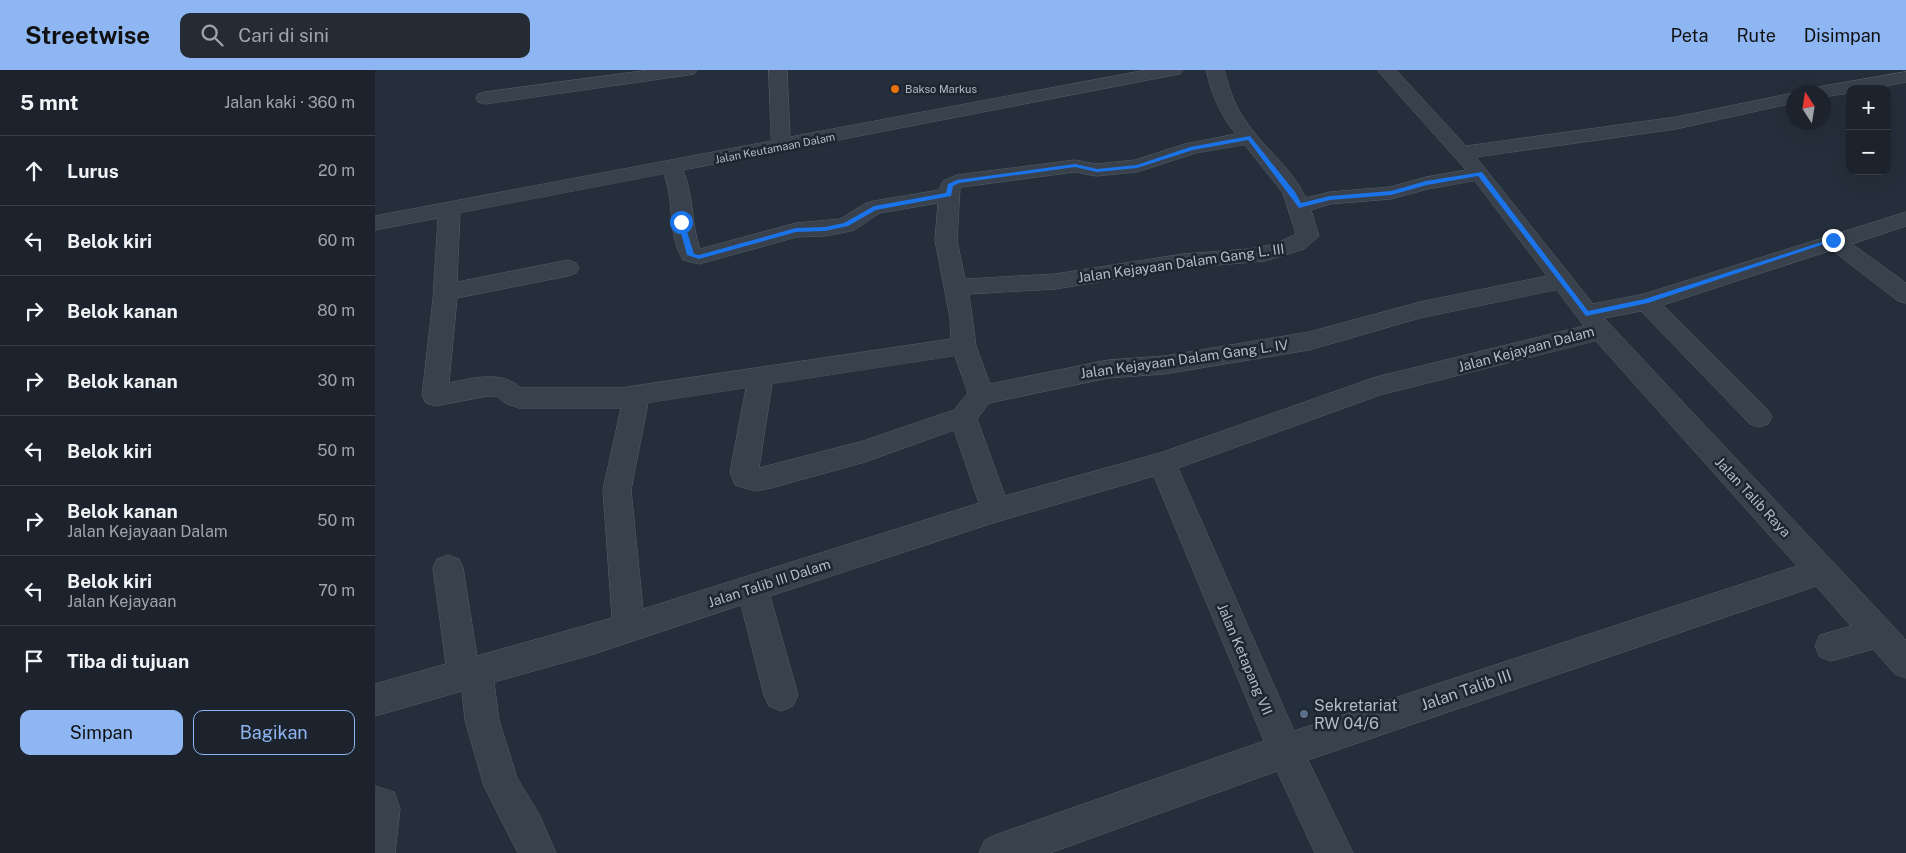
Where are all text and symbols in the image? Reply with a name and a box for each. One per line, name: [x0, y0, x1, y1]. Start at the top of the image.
search box: [180, 13, 530, 58]
text: Streetwise: [25, 21, 150, 49]
icon: search: [198, 21, 226, 49]
text: Cari di sini: [238, 24, 329, 46]
text: Peta: [1670, 25, 1708, 46]
text: Rute: [1736, 25, 1776, 46]
text: Disimpan: [1804, 25, 1881, 46]
marker: Bakso Markus: [889, 83, 901, 95]
place label: Bakso Markus: [905, 83, 977, 95]
north arrow: [1786, 85, 1831, 130]
map controls: [1846, 85, 1891, 175]
button: +: [1846, 85, 1891, 130]
text: 5 mnt: [20, 90, 79, 115]
text: Jalan kaki · 360 m: [224, 93, 355, 112]
street label: Jalan Keutamaan Dalam: [714, 130, 836, 166]
button: −: [1846, 130, 1891, 175]
icon: ahead: [20, 157, 48, 185]
text: Lurus: [67, 160, 119, 182]
text: 20 m: [318, 161, 355, 180]
route start: [670, 211, 693, 234]
icon: left: [20, 227, 48, 255]
route end: [1822, 229, 1845, 252]
text: Belok kiri: [67, 230, 152, 252]
text: 60 m: [318, 231, 355, 250]
street label: Jalan Kejayaan Dalam Gang L. III: [1077, 241, 1285, 285]
icon: right: [20, 297, 48, 325]
text: Belok kanan: [67, 300, 178, 322]
text: 80 m: [317, 301, 355, 320]
street label: Jalan Kejayaan Dalam: [1456, 323, 1596, 375]
street label: Jalan Kejayaan Dalam Gang L. IV: [1079, 336, 1290, 382]
icon: right: [20, 367, 48, 395]
text: Belok kanan: [67, 370, 178, 392]
text: 30 m: [318, 371, 355, 390]
icon: left: [20, 437, 48, 465]
text: Belok kiri: [67, 440, 152, 462]
text: 50 m: [317, 441, 355, 460]
street label: Jalan Talib Raya: [1712, 454, 1794, 540]
text: Belok kanan: [67, 500, 178, 522]
icon: right: [20, 507, 48, 535]
text: 50 m: [317, 511, 355, 530]
text: Jalan Kejayaan Dalam: [67, 522, 228, 541]
street label: Jalan Talib III Dalam: [706, 556, 832, 610]
text: Belok kiri: [67, 570, 152, 592]
icon: left: [20, 577, 48, 605]
text: 70 m: [318, 581, 355, 600]
text: Jalan Kejayaan: [67, 592, 176, 611]
street label: Jalan Ketapang VII: [1214, 601, 1276, 717]
icon: arrive: [20, 647, 48, 675]
text: Tiba di tujuan: [67, 650, 189, 672]
street label: Jalan Talib III: [1418, 666, 1514, 714]
place label: Sekretariat RW 04/6: [1314, 696, 1398, 733]
marker: Sekretariat RW 04/6: [1298, 708, 1310, 720]
button: Simpan: [20, 710, 183, 755]
button: Bagikan: [193, 710, 355, 755]

